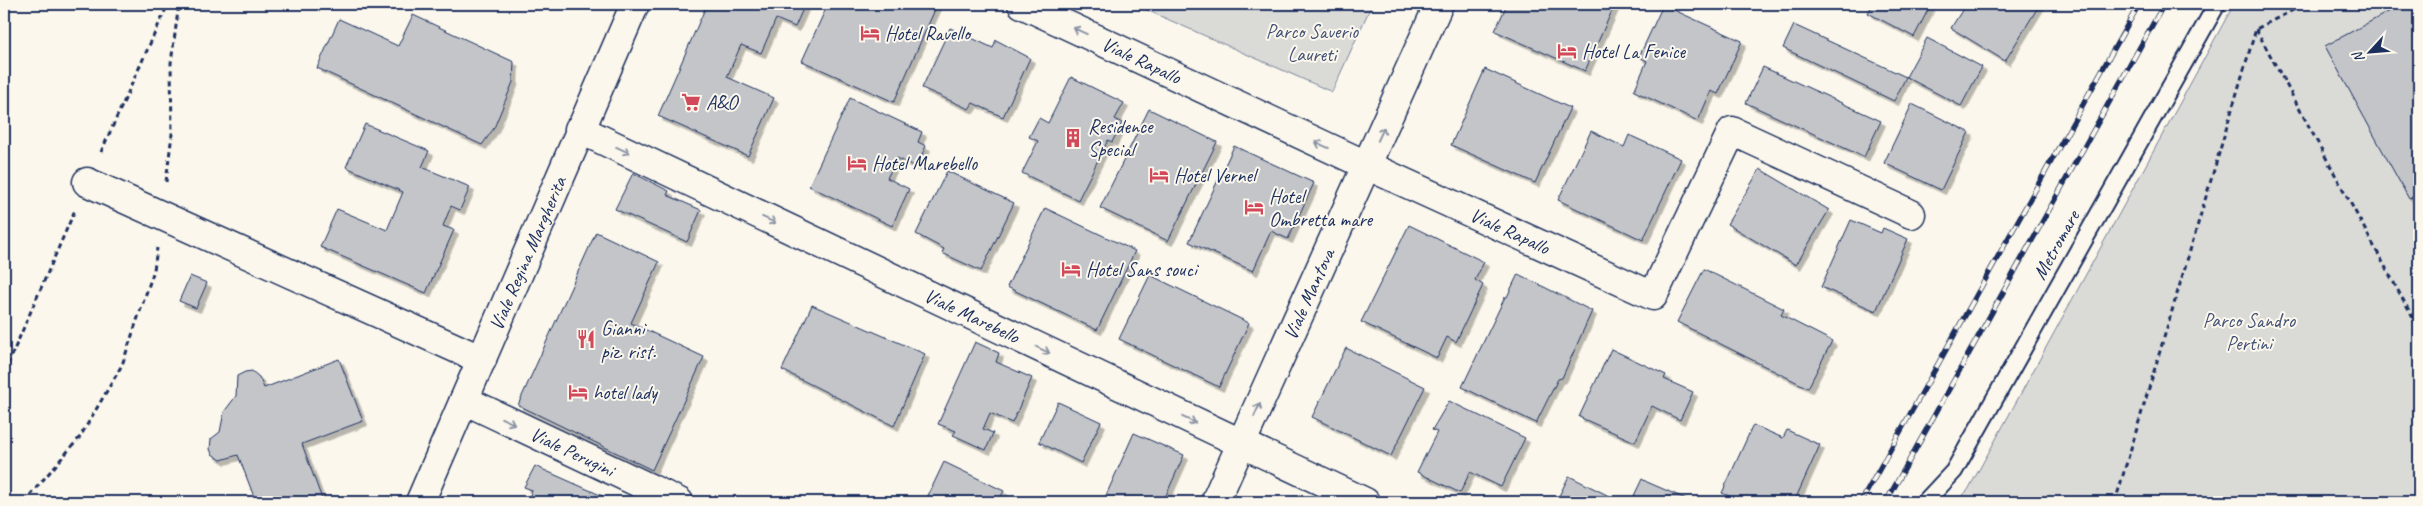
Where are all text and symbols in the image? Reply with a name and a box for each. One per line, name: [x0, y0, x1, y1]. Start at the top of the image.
park label: Parco Saverio Laureti: [1266, 19, 1359, 67]
place label: Hotel Ravello: [885, 21, 972, 46]
hotel icon: Hotel Ravello: [859, 22, 881, 44]
one-way arrow: [1073, 26, 1088, 35]
north arrow: [2346, 28, 2396, 78]
street label: Viale Rapallo: [1098, 31, 1186, 90]
place label: Hotel La Fenice: [1582, 39, 1686, 64]
hotel icon: Hotel La Fenice: [1556, 40, 1578, 62]
text: N: [2348, 48, 2368, 65]
place label: A&O: [706, 90, 739, 115]
supermarket icon: A&O: [680, 91, 702, 113]
place label: Residence Special: [1088, 114, 1154, 162]
building icon: Residence Special: [1062, 127, 1084, 149]
one-way arrow: [1377, 127, 1386, 142]
one-way arrow: [1315, 139, 1330, 149]
one-way arrow: [615, 146, 630, 155]
place label: Hotel Marebello: [872, 151, 978, 176]
hotel icon: Hotel Marebello: [846, 152, 868, 174]
place label: Hotel Vernel: [1174, 163, 1259, 188]
hotel icon: Hotel Vernel: [1148, 164, 1170, 186]
street label: Viale Regina Margherita: [483, 171, 572, 334]
place label: Hotel Ombretta mare: [1269, 184, 1374, 232]
hotel icon: Hotel Ombretta mare: [1243, 196, 1265, 218]
street label: Viale Rapallo: [1466, 202, 1554, 260]
street label: Metromare: [2027, 205, 2086, 284]
one-way arrow: [762, 215, 777, 225]
street label: Viale Mantova: [1277, 243, 1341, 343]
place label: Hotel Sans souci: [1086, 257, 1199, 282]
hotel icon: Hotel Sans souci: [1060, 258, 1082, 280]
street label: Viale Marebello: [920, 282, 1024, 349]
park label: Parco Sandro Pertini: [2203, 308, 2296, 356]
place label: Gianni piz. rist.: [601, 316, 656, 364]
restaurant icon: Gianni piz. rist.: [575, 328, 597, 350]
one-way arrow: [1035, 345, 1050, 355]
place label: hotel lady: [593, 380, 659, 405]
hotel icon: hotel lady: [567, 381, 589, 403]
one-way arrow: [1252, 403, 1262, 418]
one-way arrow: [501, 416, 516, 426]
one-way arrow: [1181, 416, 1196, 425]
street label: Viale Perugini: [526, 421, 621, 483]

